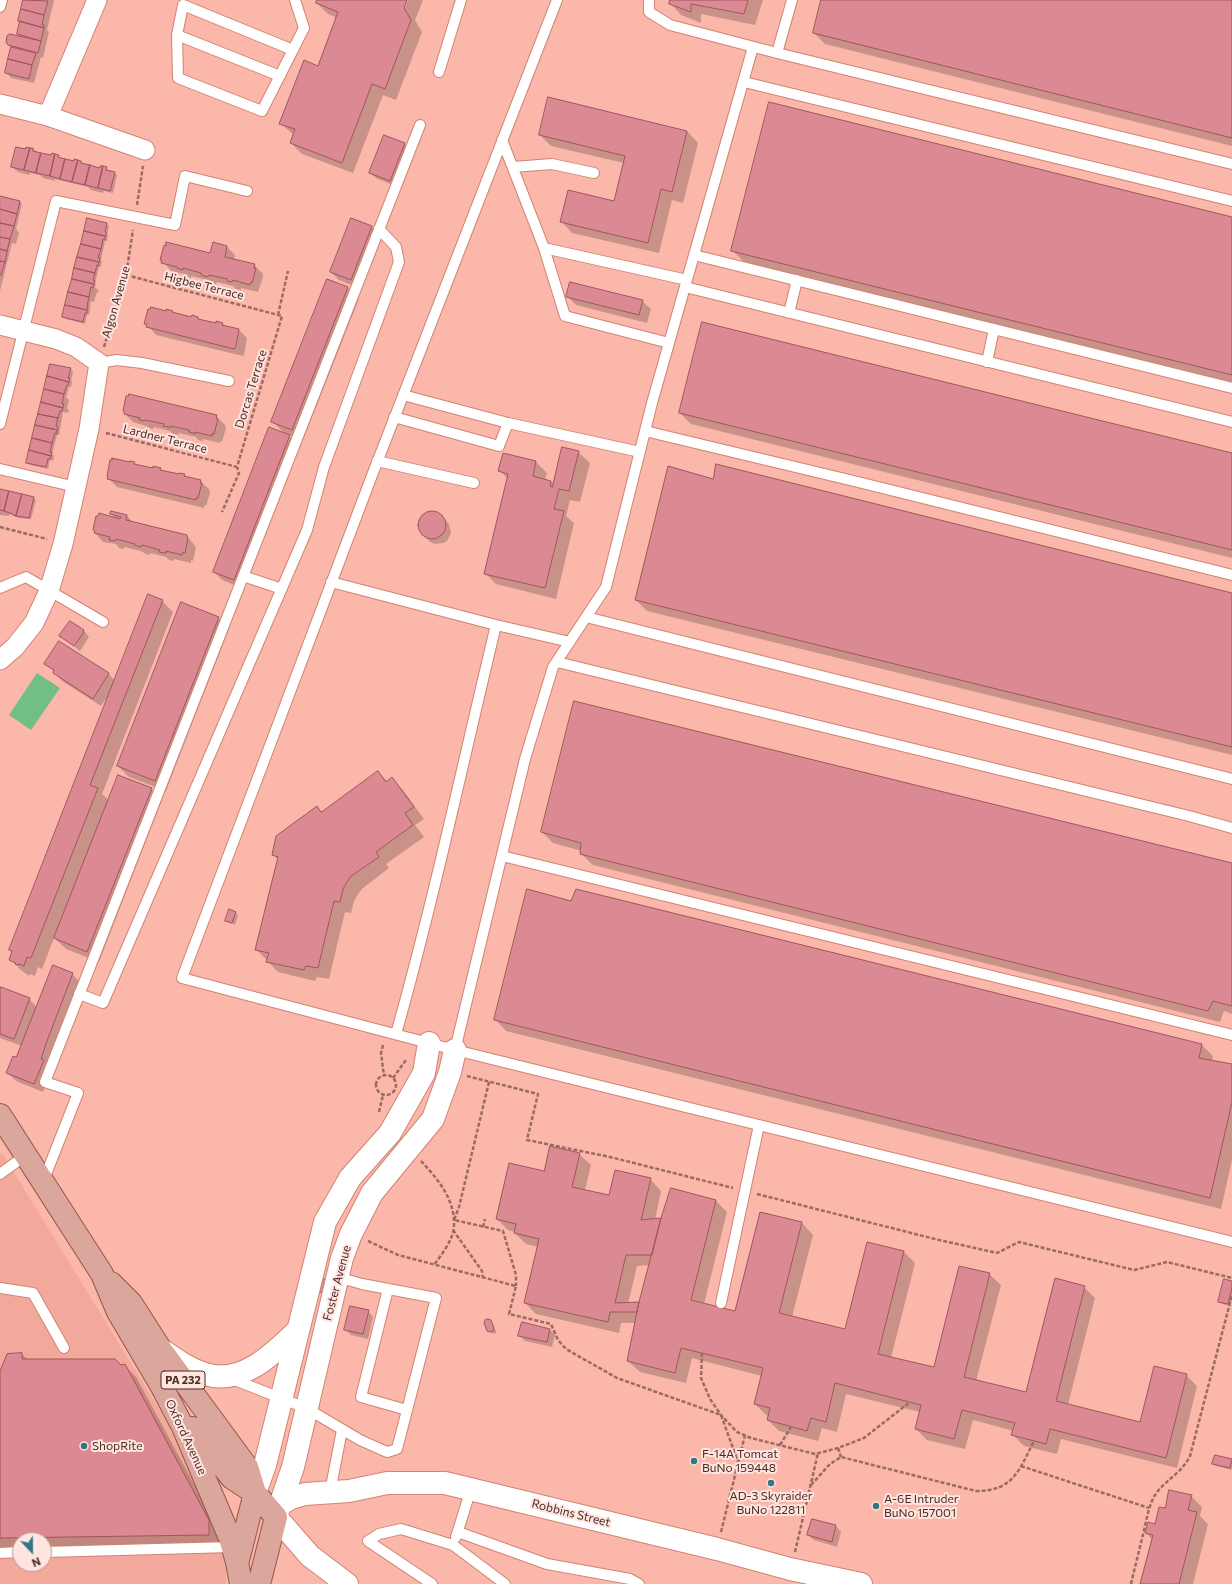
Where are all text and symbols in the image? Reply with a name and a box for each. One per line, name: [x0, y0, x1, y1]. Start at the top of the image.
street label: Algon Avenue: [99, 264, 133, 340]
street label: Higbee Terrace: [163, 269, 245, 303]
street label: Dorcas Terrace: [232, 348, 270, 430]
street label: Lardner Terrace: [122, 422, 208, 456]
street label: Foster Avenue: [320, 1244, 354, 1322]
road number: PA 232: [161, 1371, 205, 1389]
street label: Oxford Avenue: [162, 1397, 210, 1477]
place label: ShopRite: [92, 1439, 142, 1453]
marker: ShopRite: [79, 1441, 89, 1451]
place label: F-14A Tomcat BuNo 159448: [702, 1447, 778, 1475]
marker: F-14A Tomcat BuNo 159448: [689, 1456, 699, 1466]
marker: AD-3 Skyraider BuNo 122811: [766, 1478, 776, 1488]
place label: AD-3 Skyraider BuNo 122811: [729, 1489, 813, 1517]
place label: A-6E Intruder BuNo 157001: [884, 1492, 959, 1520]
street label: Robbins Street: [530, 1496, 612, 1530]
marker: A-6E Intruder BuNo 157001: [871, 1501, 881, 1511]
north arrow: [12, 1532, 52, 1572]
text: N: [30, 1555, 43, 1570]

